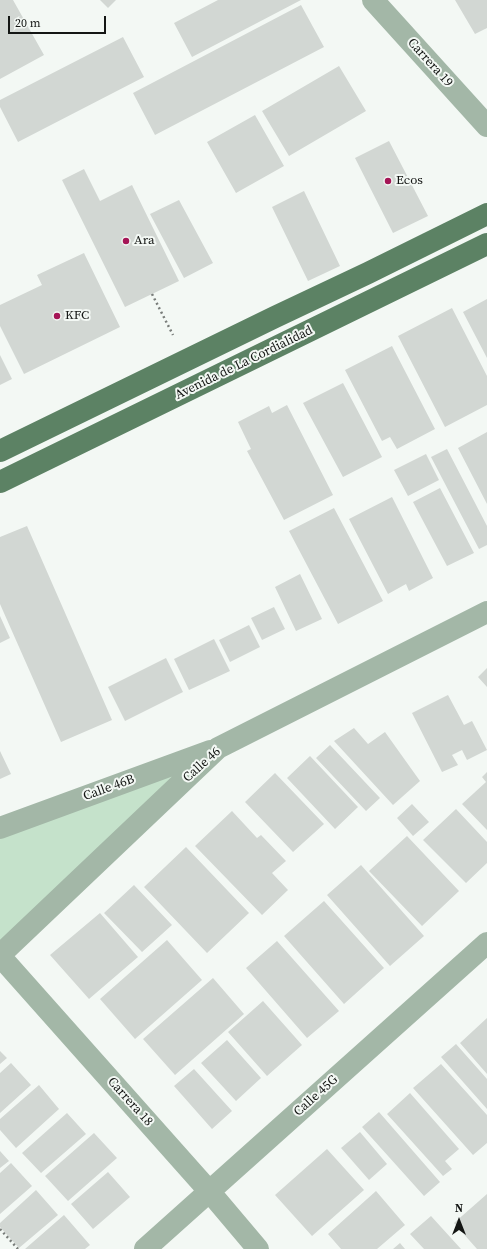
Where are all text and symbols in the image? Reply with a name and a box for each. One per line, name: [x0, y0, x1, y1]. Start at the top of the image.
scale bar: [10, 8, 108, 34]
text: 20 m: [15, 15, 41, 31]
street label: Carrera 19: [404, 35, 456, 91]
place label: Ecos: [396, 173, 423, 189]
marker: Ecos: [383, 176, 393, 186]
place label: Ara: [134, 233, 155, 249]
marker: Ara: [121, 236, 131, 246]
place label: KFC: [65, 308, 89, 324]
marker: KFC: [52, 311, 62, 321]
street label: Avenida de La Cordialidad: [173, 323, 315, 403]
street label: Calle 46: [180, 744, 224, 786]
street label: Calle 46B: [81, 772, 137, 804]
street label: Calle 45G: [291, 1072, 341, 1120]
street label: Carrera 18: [104, 1074, 156, 1130]
north arrow: [439, 1201, 479, 1241]
text: N: [455, 1201, 463, 1216]

